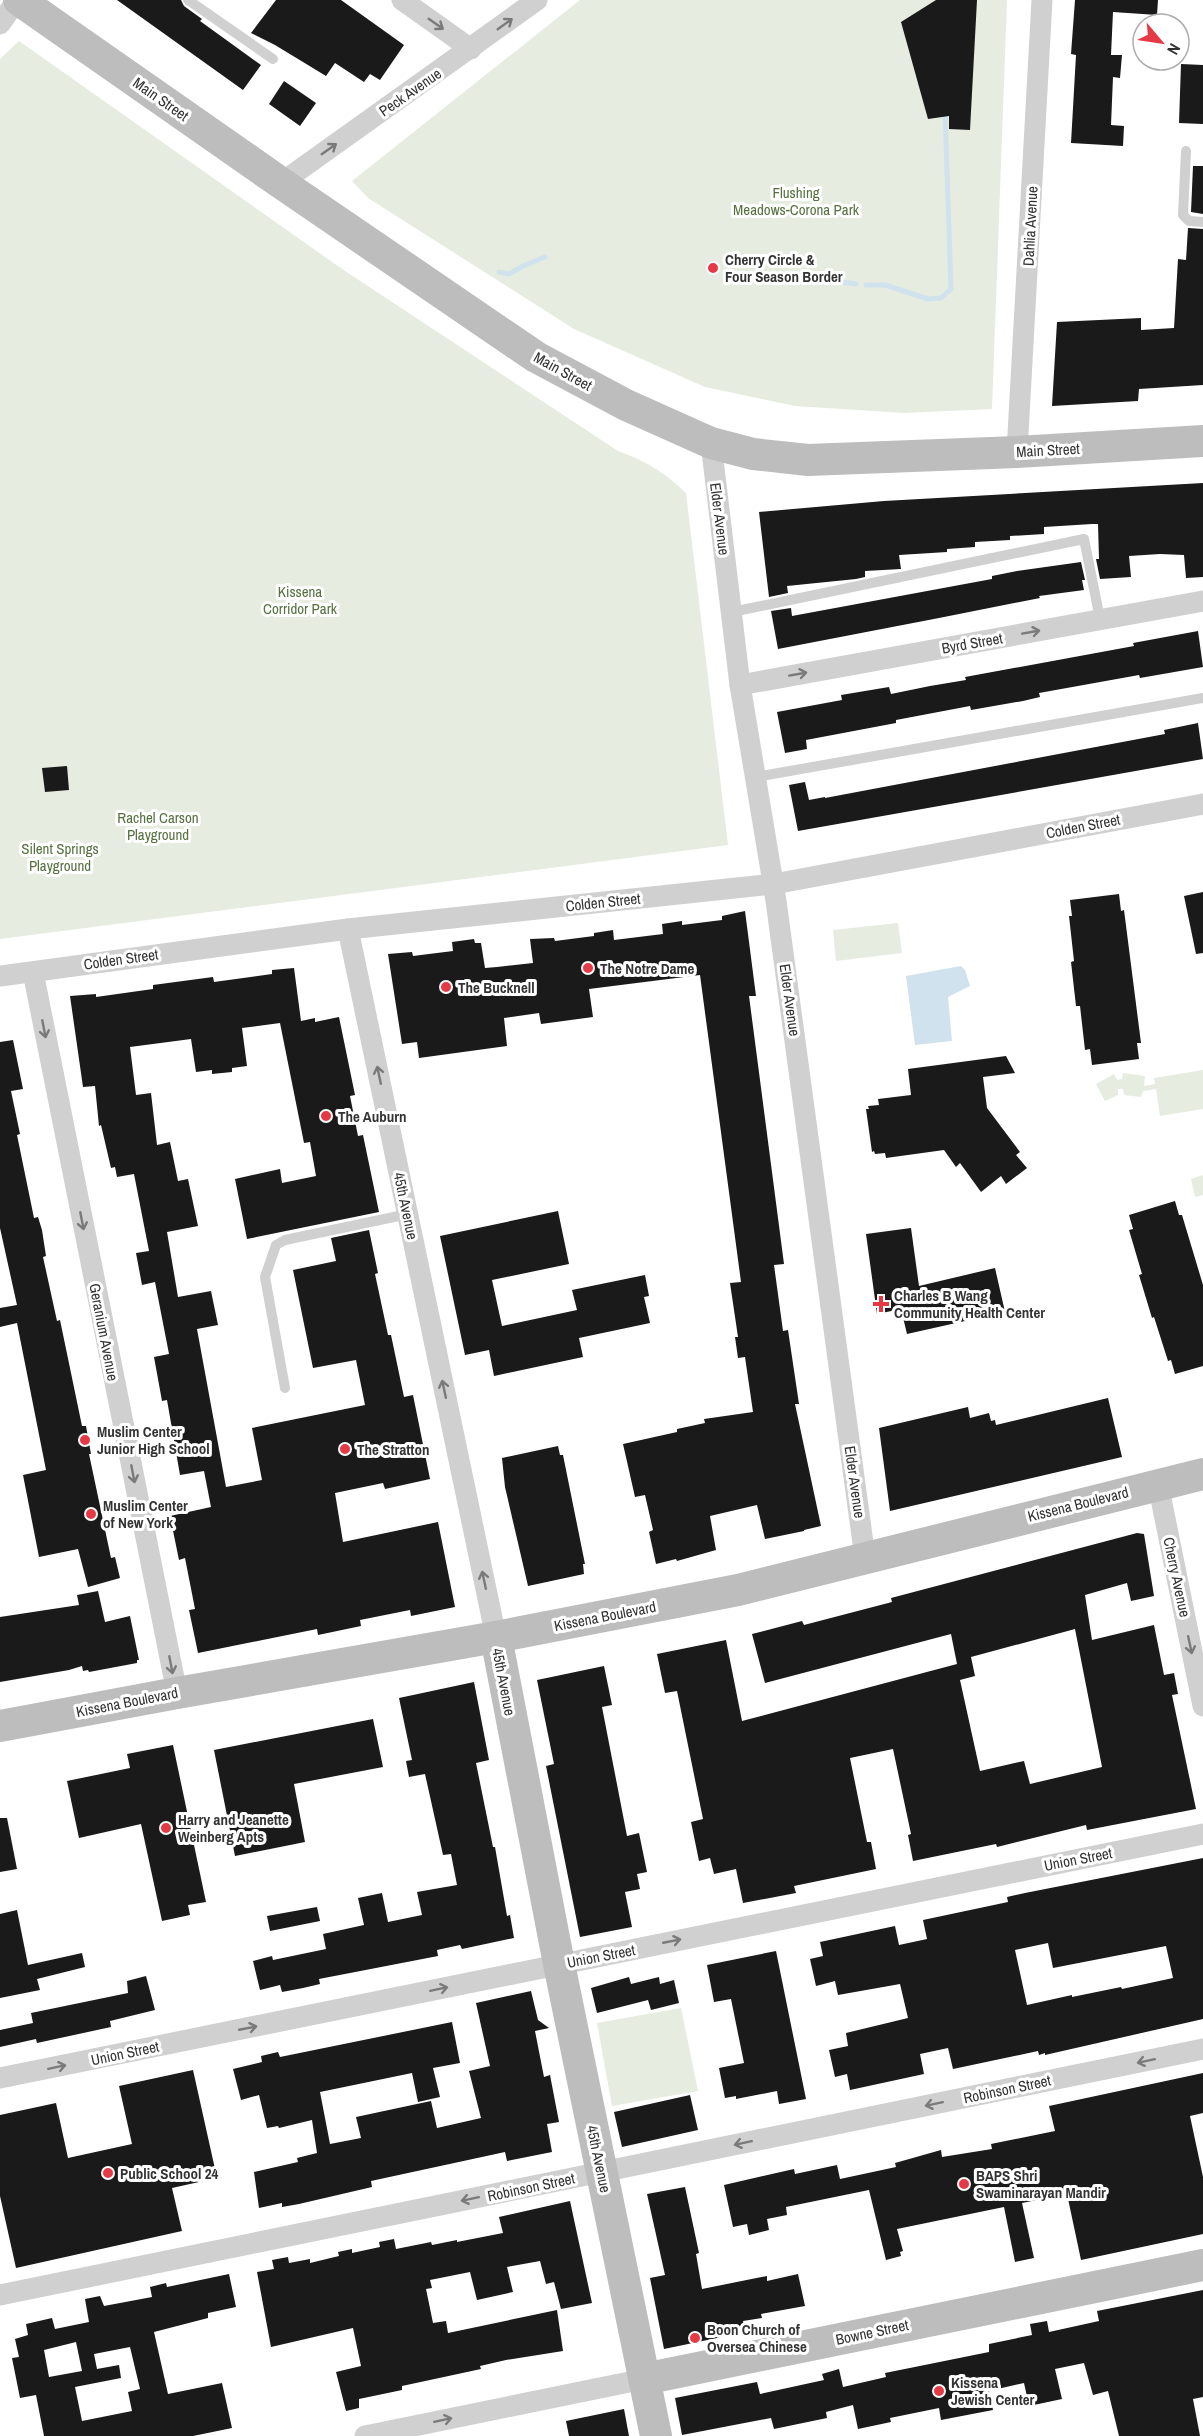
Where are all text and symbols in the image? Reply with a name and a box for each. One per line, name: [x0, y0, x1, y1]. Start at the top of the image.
north arrow: [1131, 12, 1191, 72]
one-way arrow: [428, 18, 444, 30]
one-way arrow: [496, 18, 512, 30]
text: N: [1162, 40, 1186, 59]
street label: Peck Avenue: [375, 63, 445, 121]
street label: Main Street: [129, 72, 194, 126]
one-way arrow: [320, 143, 336, 155]
park label: Flushing Meadows-Corona Park: [733, 182, 860, 220]
street label: Dahlia Avenue: [1017, 185, 1043, 266]
place label: Cherry Circle & Four Season Border: [725, 249, 843, 287]
marker: Cherry Circle & Four Season Border: [706, 261, 720, 275]
street label: Main Street: [530, 346, 596, 396]
street label: Main Street: [1016, 438, 1081, 462]
street label: Elder Avenue: [705, 482, 735, 557]
park label: Kissena Corridor Park: [263, 581, 338, 619]
one-way arrow: [1021, 626, 1040, 637]
street label: Byrd Street: [940, 627, 1005, 659]
one-way arrow: [788, 668, 807, 679]
park label: Rachel Carson Playground: [117, 807, 199, 845]
street label: Colden Street: [1044, 808, 1122, 843]
park label: Silent Springs Playground: [21, 838, 99, 876]
street label: Colden Street: [564, 888, 642, 916]
street label: Colden Street: [82, 943, 160, 975]
place label: The Notre Dame: [600, 958, 694, 979]
marker: The Notre Dame: [581, 961, 595, 975]
street label: Elder Avenue: [775, 962, 805, 1038]
place label: The Bucknell: [458, 977, 535, 998]
marker: The Bucknell: [439, 980, 453, 994]
one-way arrow: [38, 1020, 50, 1039]
one-way arrow: [372, 1066, 384, 1085]
place label: The Auburn: [338, 1106, 407, 1127]
marker: The Auburn: [319, 1109, 333, 1123]
street label: 45th Avenue: [389, 1170, 423, 1242]
one-way arrow: [77, 1210, 88, 1230]
street label: Geranium Avenue: [84, 1281, 124, 1383]
place label: Charles B Wang Community Health Center: [894, 1285, 1045, 1323]
marker: Charles B Wang Community Health Center: [872, 1295, 890, 1313]
one-way arrow: [438, 1380, 449, 1399]
place label: Muslim Center Junior High School: [97, 1421, 210, 1459]
marker: Muslim Center Junior High School: [78, 1433, 92, 1447]
place label: The Stratton: [357, 1439, 429, 1460]
marker: The Stratton: [338, 1442, 352, 1456]
street label: Elder Avenue: [840, 1444, 870, 1520]
one-way arrow: [128, 1463, 139, 1483]
street label: Kissena Boulevard: [1025, 1481, 1131, 1527]
place label: Muslim Center of New York: [103, 1495, 188, 1533]
marker: Muslim Center of New York: [84, 1507, 98, 1521]
street label: Cherry Avenue: [1158, 1535, 1196, 1619]
one-way arrow: [478, 1571, 489, 1590]
street label: Kissena Boulevard: [552, 1596, 658, 1636]
one-way arrow: [1185, 1635, 1197, 1654]
street label: 45th Avenue: [487, 1647, 521, 1718]
one-way arrow: [166, 1654, 177, 1674]
street label: Kissena Boulevard: [74, 1682, 180, 1722]
place label: Harry and Jeanette Weinberg Apts: [178, 1809, 289, 1847]
marker: Harry and Jeanette Weinberg Apts: [159, 1821, 173, 1835]
street label: Union Street: [1042, 1842, 1114, 1876]
one-way arrow: [661, 1935, 681, 1946]
street label: Union Street: [565, 1939, 637, 1973]
one-way arrow: [429, 1983, 449, 1994]
one-way arrow: [238, 2022, 258, 2033]
street label: Union Street: [89, 2035, 162, 2070]
one-way arrow: [1136, 2056, 1156, 2067]
one-way arrow: [48, 2060, 67, 2072]
street label: Robinson Street: [961, 2069, 1053, 2109]
one-way arrow: [925, 2099, 944, 2110]
street label: 45th Avenue: [582, 2123, 616, 2195]
one-way arrow: [734, 2138, 753, 2149]
place label: Public School 24: [120, 2163, 219, 2184]
place label: BAPS Shri Swaminarayan Mandir: [976, 2165, 1106, 2203]
marker: Public School 24: [101, 2166, 115, 2180]
street label: Robinson Street: [485, 2167, 577, 2207]
marker: BAPS Shri Swaminarayan Mandir: [957, 2177, 971, 2191]
one-way arrow: [460, 2194, 480, 2205]
street label: Bowne Street: [834, 2314, 911, 2350]
place label: Boon Church of Oversea Chinese: [707, 2319, 807, 2357]
marker: Boon Church of Oversea Chinese: [688, 2331, 702, 2345]
place label: Kissena Jewish Center: [951, 2372, 1035, 2410]
marker: Kissena Jewish Center: [932, 2384, 946, 2398]
one-way arrow: [433, 2414, 452, 2425]

